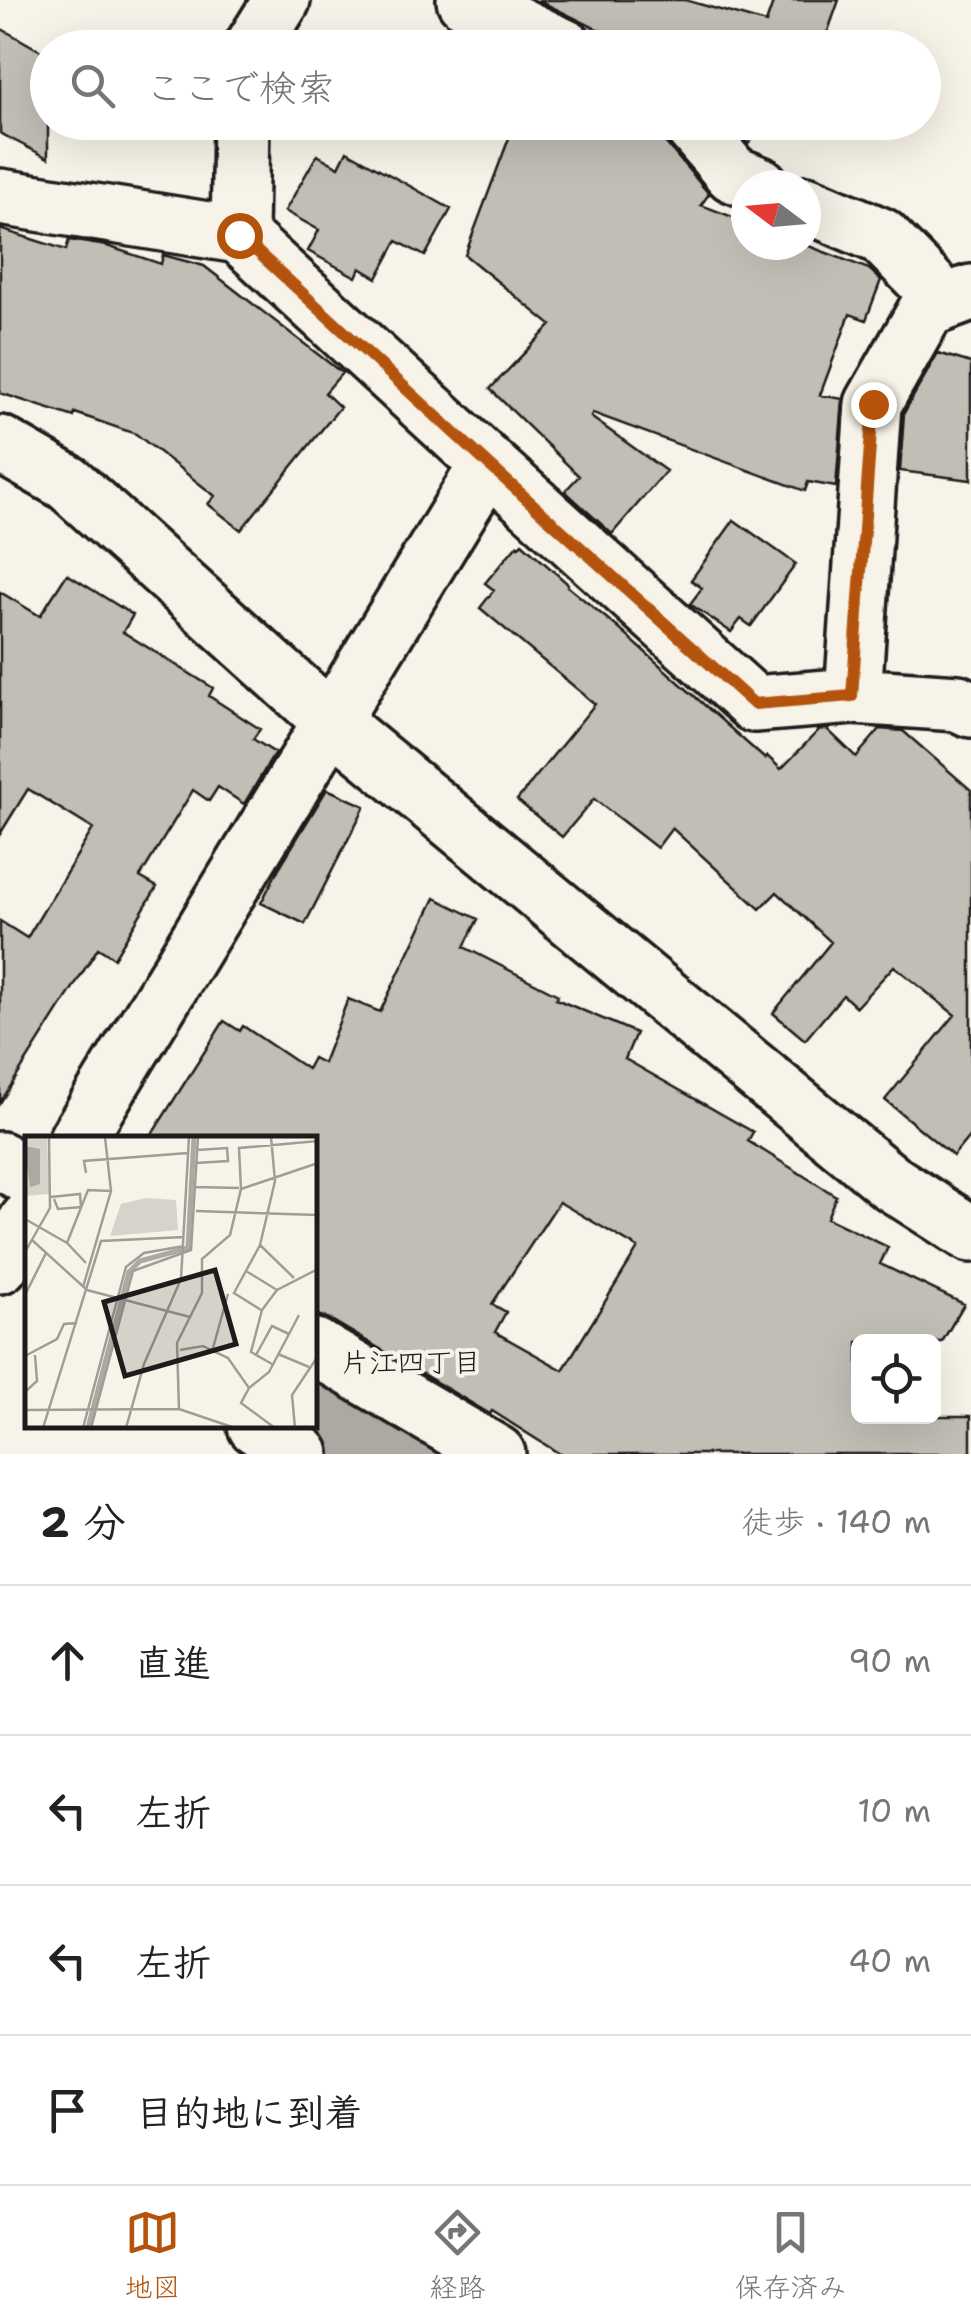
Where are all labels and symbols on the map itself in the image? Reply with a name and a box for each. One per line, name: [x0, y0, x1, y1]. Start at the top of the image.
north arrow: [731, 170, 821, 260]
route start: [217, 213, 263, 259]
route end: [851, 382, 897, 428]
inset map: [25, 1136, 318, 1429]
district label: 片江四丁目: [341, 1343, 481, 1381]

